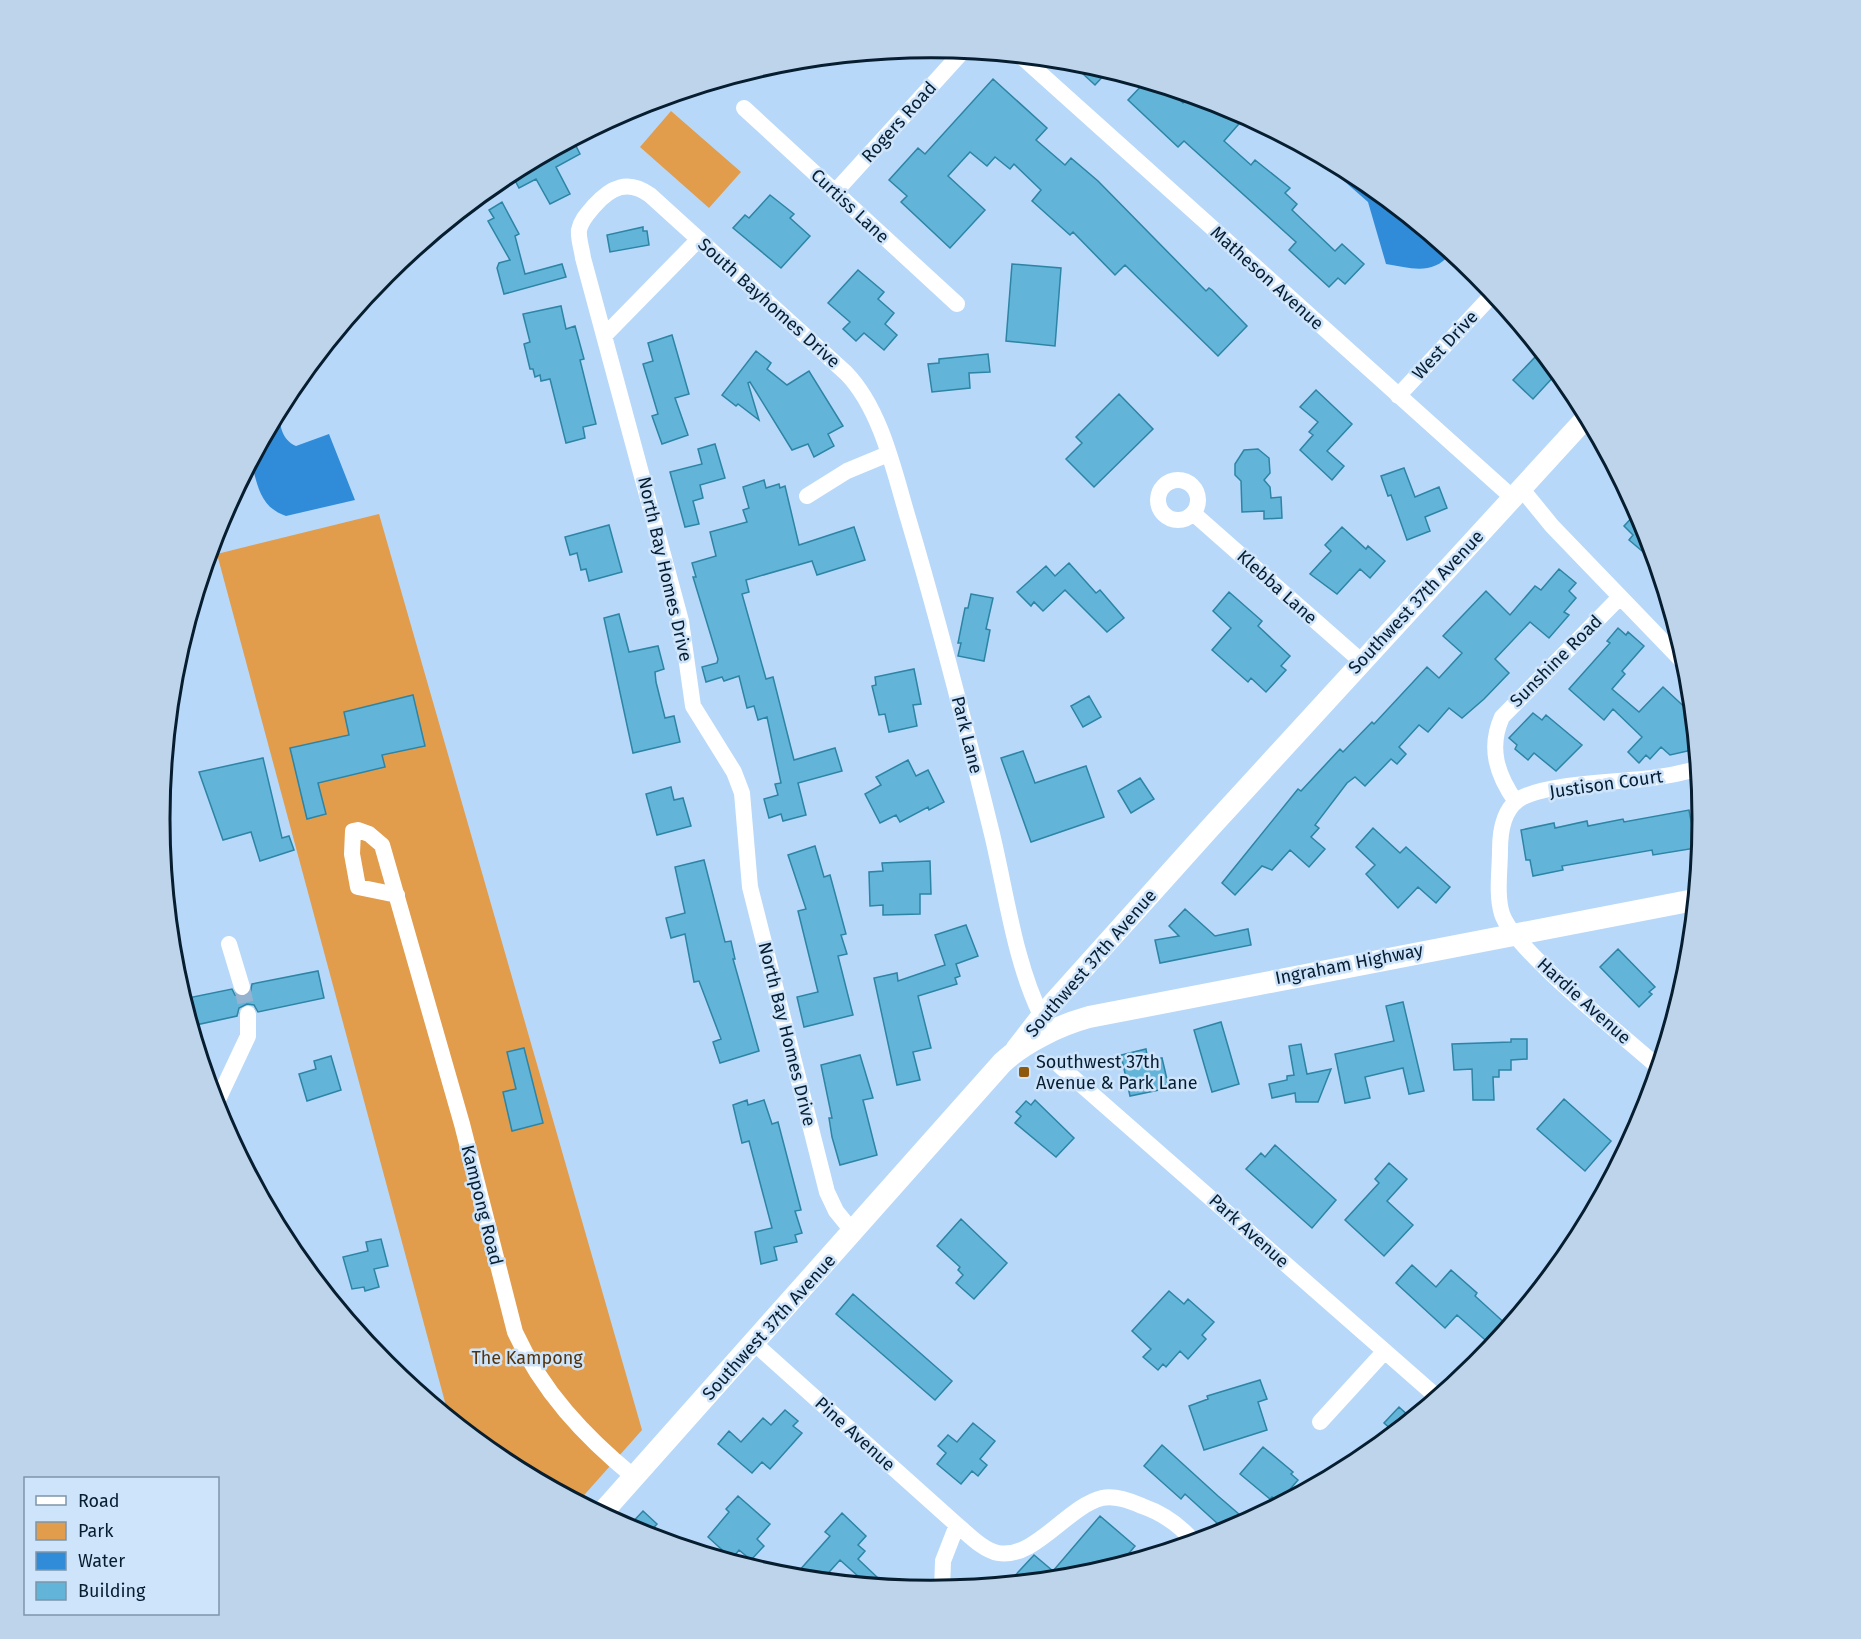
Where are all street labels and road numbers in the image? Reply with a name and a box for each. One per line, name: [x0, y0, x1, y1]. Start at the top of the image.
street label: Rogers Road: [857, 77, 941, 167]
street label: Curtiss Lane: [806, 164, 894, 248]
street label: Matheson Avenue: [1206, 221, 1328, 335]
street label: South Bayhomes Drive: [693, 233, 845, 373]
street label: West Drive: [1407, 306, 1483, 384]
street label: North Bay Homes Drive: [633, 474, 697, 664]
street label: Southwest 37th Avenue: [1344, 525, 1488, 679]
street label: Klebba Lane: [1232, 545, 1322, 629]
street label: Sunshine Road: [1505, 610, 1607, 712]
street label: Park Lane: [947, 694, 987, 776]
street label: Justison Court: [1548, 765, 1665, 803]
street label: Southwest 37th Avenue: [1021, 885, 1161, 1041]
street label: Ingraham Highway: [1273, 939, 1425, 989]
street label: North Bay Homes Drive: [753, 940, 821, 1128]
street label: Hardie Avenue: [1533, 953, 1635, 1049]
street label: Kampong Road: [456, 1143, 508, 1267]
street label: Park Avenue: [1205, 1189, 1293, 1273]
street label: Southwest 37th Avenue: [698, 1250, 840, 1404]
street label: Pine Avenue: [810, 1392, 900, 1476]

